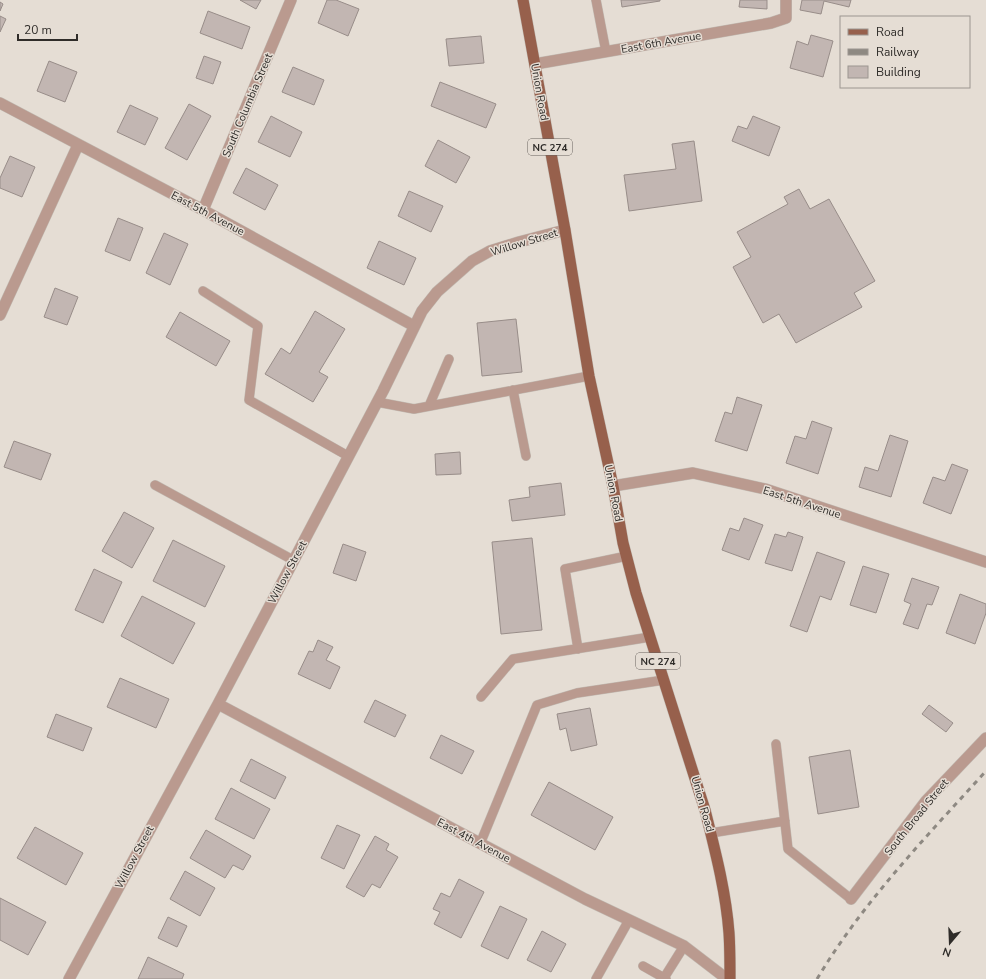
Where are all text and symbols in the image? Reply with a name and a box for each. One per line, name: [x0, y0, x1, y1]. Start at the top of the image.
scale bar: [18, 16, 77, 42]
legend: [840, 16, 970, 88]
text: 20 m: [24, 22, 52, 38]
text: Road: [876, 24, 904, 40]
street label: East 6th Avenue: [620, 28, 702, 57]
text: Railway: [876, 44, 920, 60]
street label: South Columbia Street: [219, 51, 276, 159]
street label: Union Road: [527, 62, 552, 122]
text: Building: [876, 64, 921, 80]
road number: NC 274: [528, 139, 572, 155]
street label: East 5th Avenue: [168, 188, 247, 239]
street label: Willow Street: [489, 225, 560, 260]
street label: Union Road: [601, 463, 626, 523]
street label: East 5th Avenue: [761, 483, 843, 522]
street label: Willow Street: [265, 538, 310, 606]
road number: NC 274: [636, 653, 680, 669]
street label: Union Road: [687, 774, 718, 834]
street label: South Broad Street: [881, 776, 952, 859]
street label: East 4th Avenue: [434, 815, 513, 866]
street label: Willow Street: [112, 823, 157, 891]
north arrow: [930, 923, 970, 963]
text: N: [941, 944, 953, 960]

